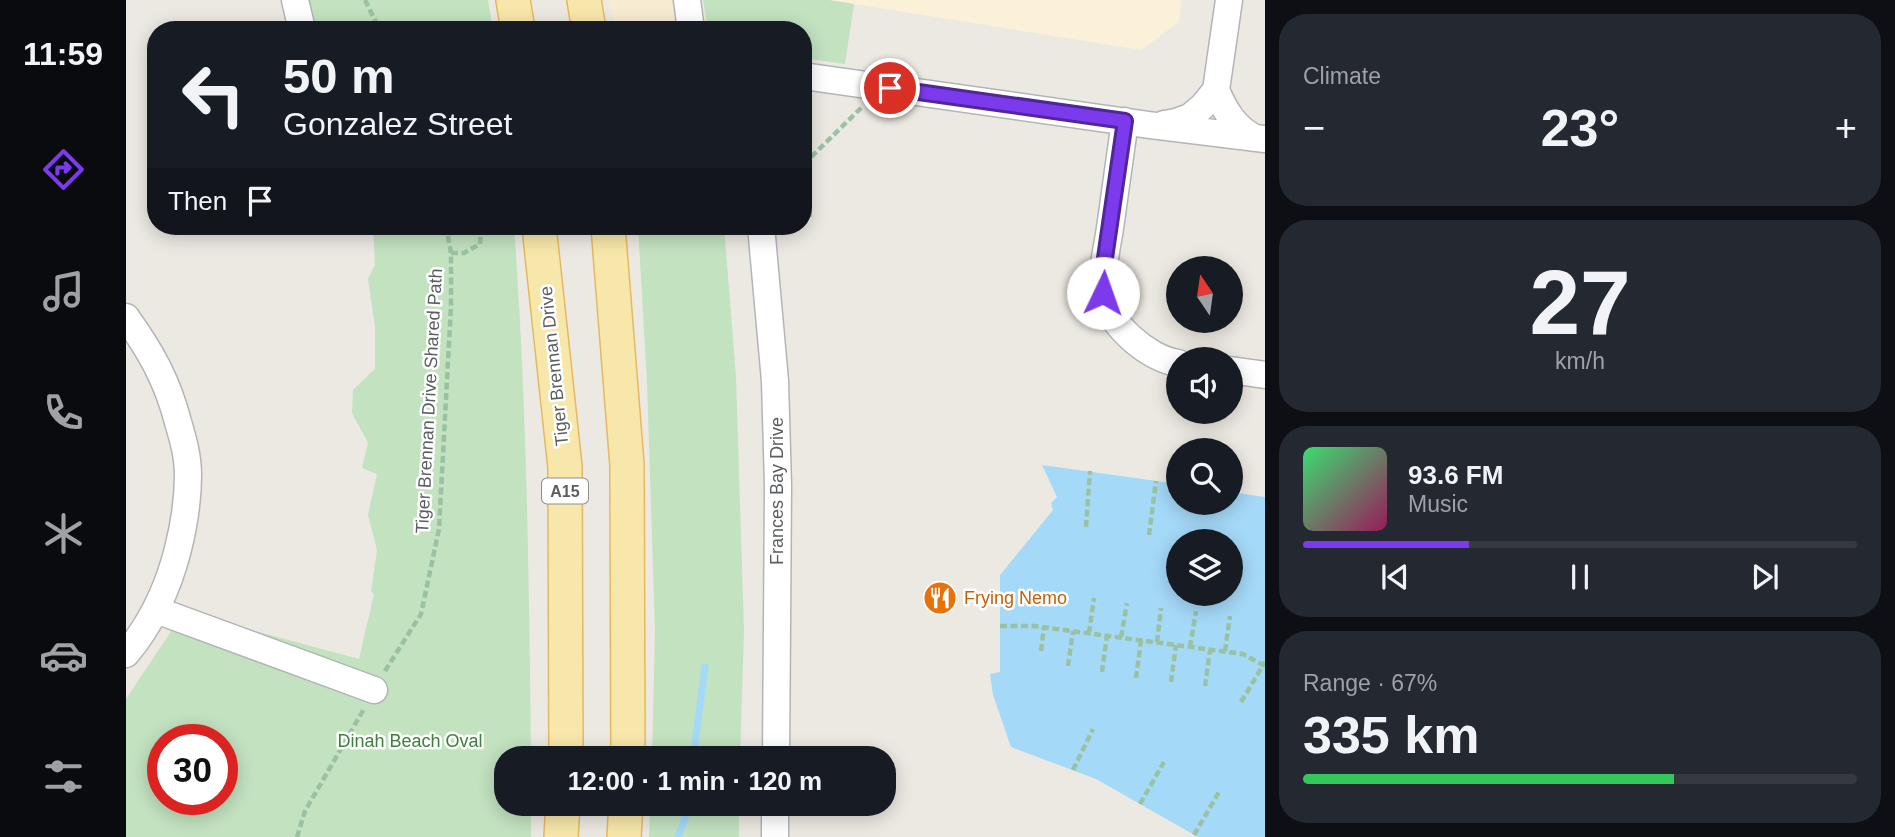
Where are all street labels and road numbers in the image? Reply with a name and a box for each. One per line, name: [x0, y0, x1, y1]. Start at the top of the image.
street label: Tiger Brennan Drive Shared Path: [412, 268, 446, 534]
street label: Tiger Brennan Drive: [536, 285, 572, 447]
street label: Frances Bay Drive: [767, 417, 787, 565]
road number: A15: [542, 478, 588, 504]

